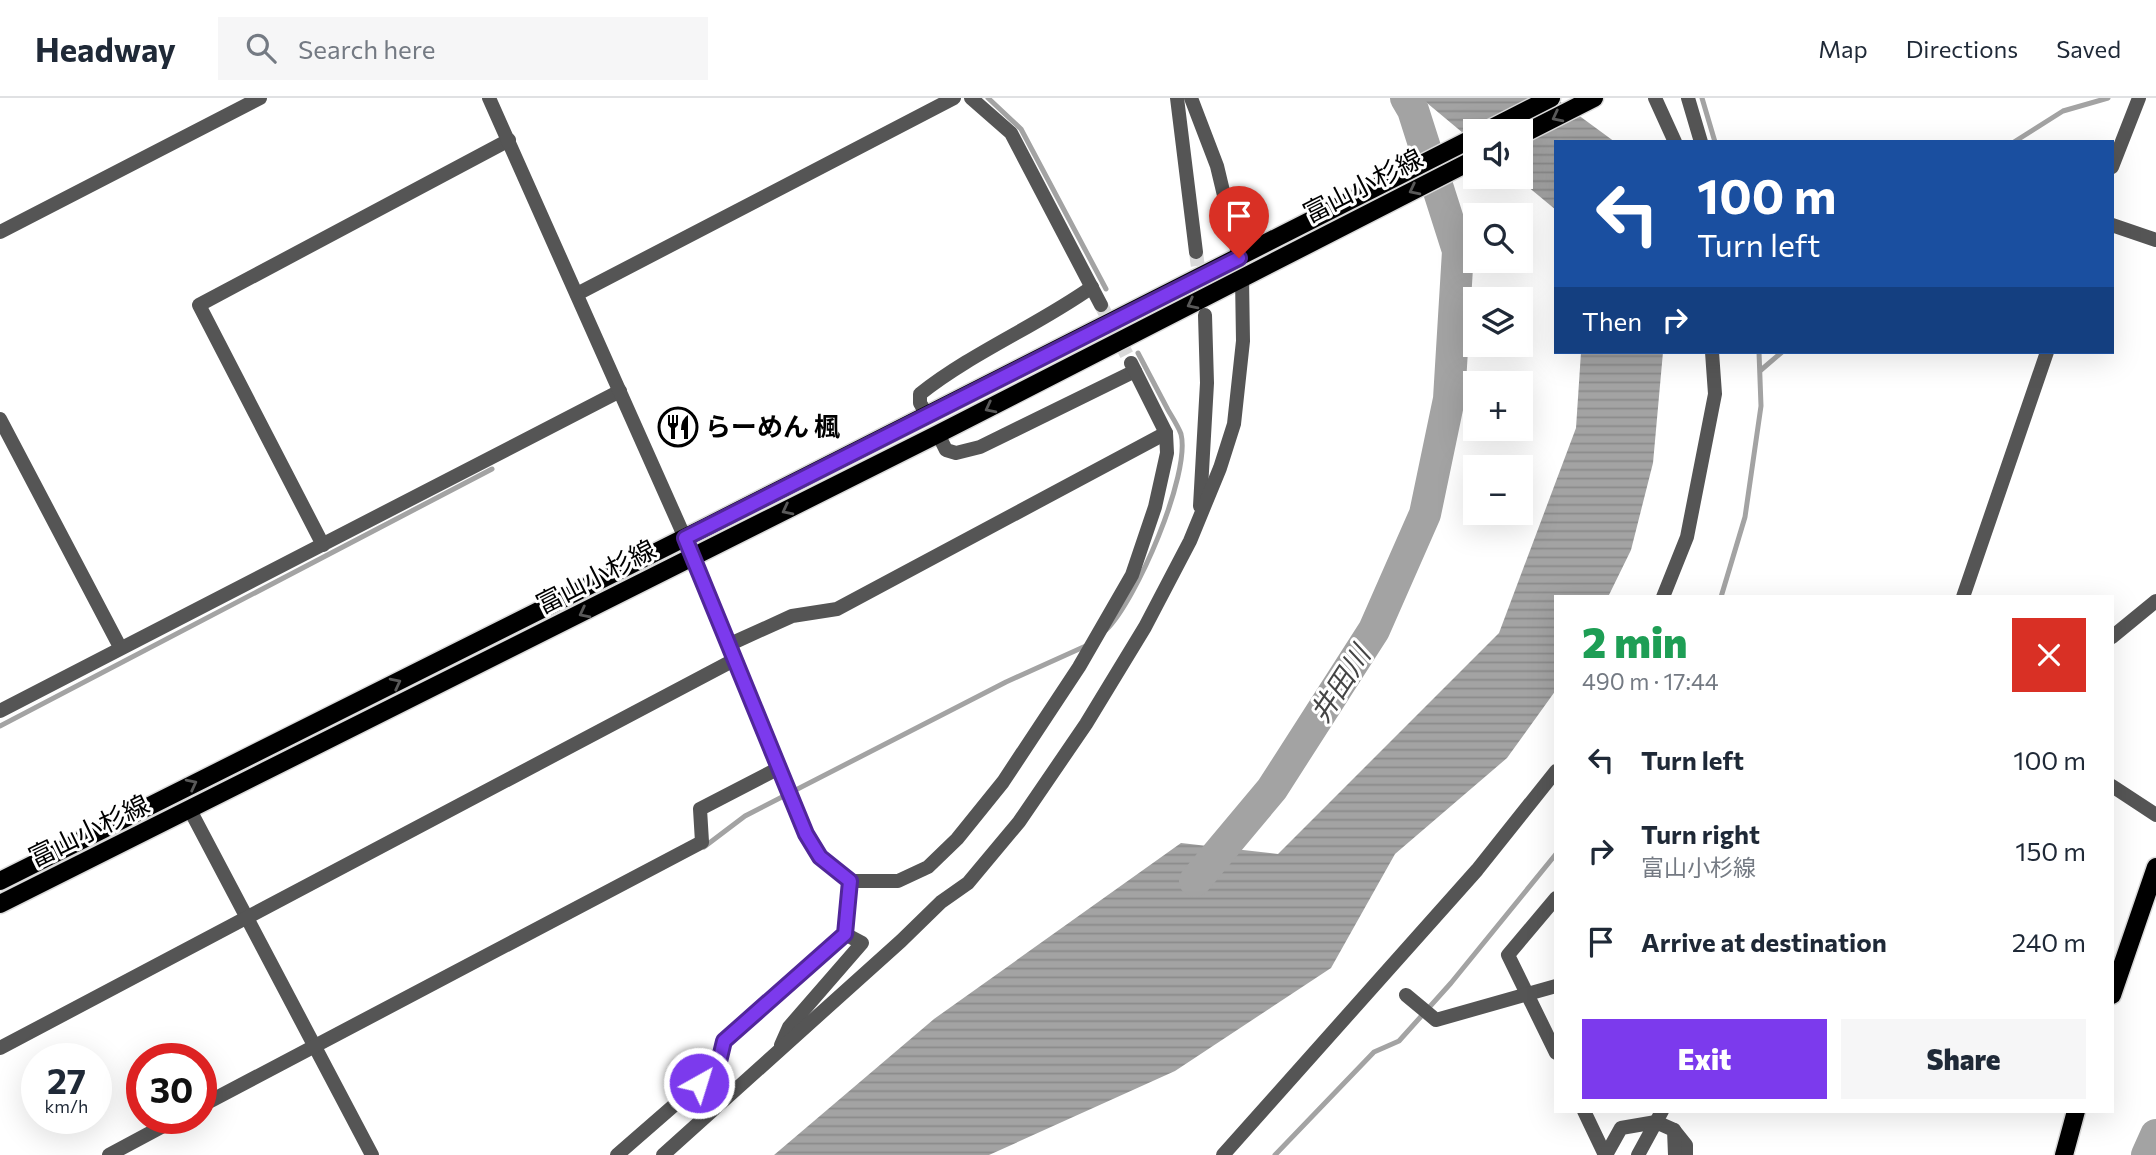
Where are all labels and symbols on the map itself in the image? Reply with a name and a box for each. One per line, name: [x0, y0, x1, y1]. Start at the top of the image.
one-way arrow: [1552, 108, 1564, 122]
street label: 富山小杉線: [1297, 141, 1427, 228]
one-way arrow: [1409, 181, 1422, 195]
pin: [1209, 186, 1269, 258]
one-way arrow: [1187, 295, 1199, 309]
one-way arrow: [985, 399, 997, 413]
restaurant icon: らーめん 楓: [657, 406, 699, 448]
place label: らーめん 楓: [705, 410, 840, 441]
one-way arrow: [782, 502, 794, 516]
street label: 富山小杉線: [530, 532, 660, 619]
one-way arrow: [578, 604, 591, 618]
water label: 井田川: [1302, 636, 1378, 728]
one-way arrow: [389, 677, 401, 691]
one-way arrow: [185, 779, 198, 793]
street label: 富山小杉線: [23, 787, 154, 872]
speed limit sign: 30: [126, 1043, 217, 1134]
position arrow: [662, 1046, 736, 1120]

